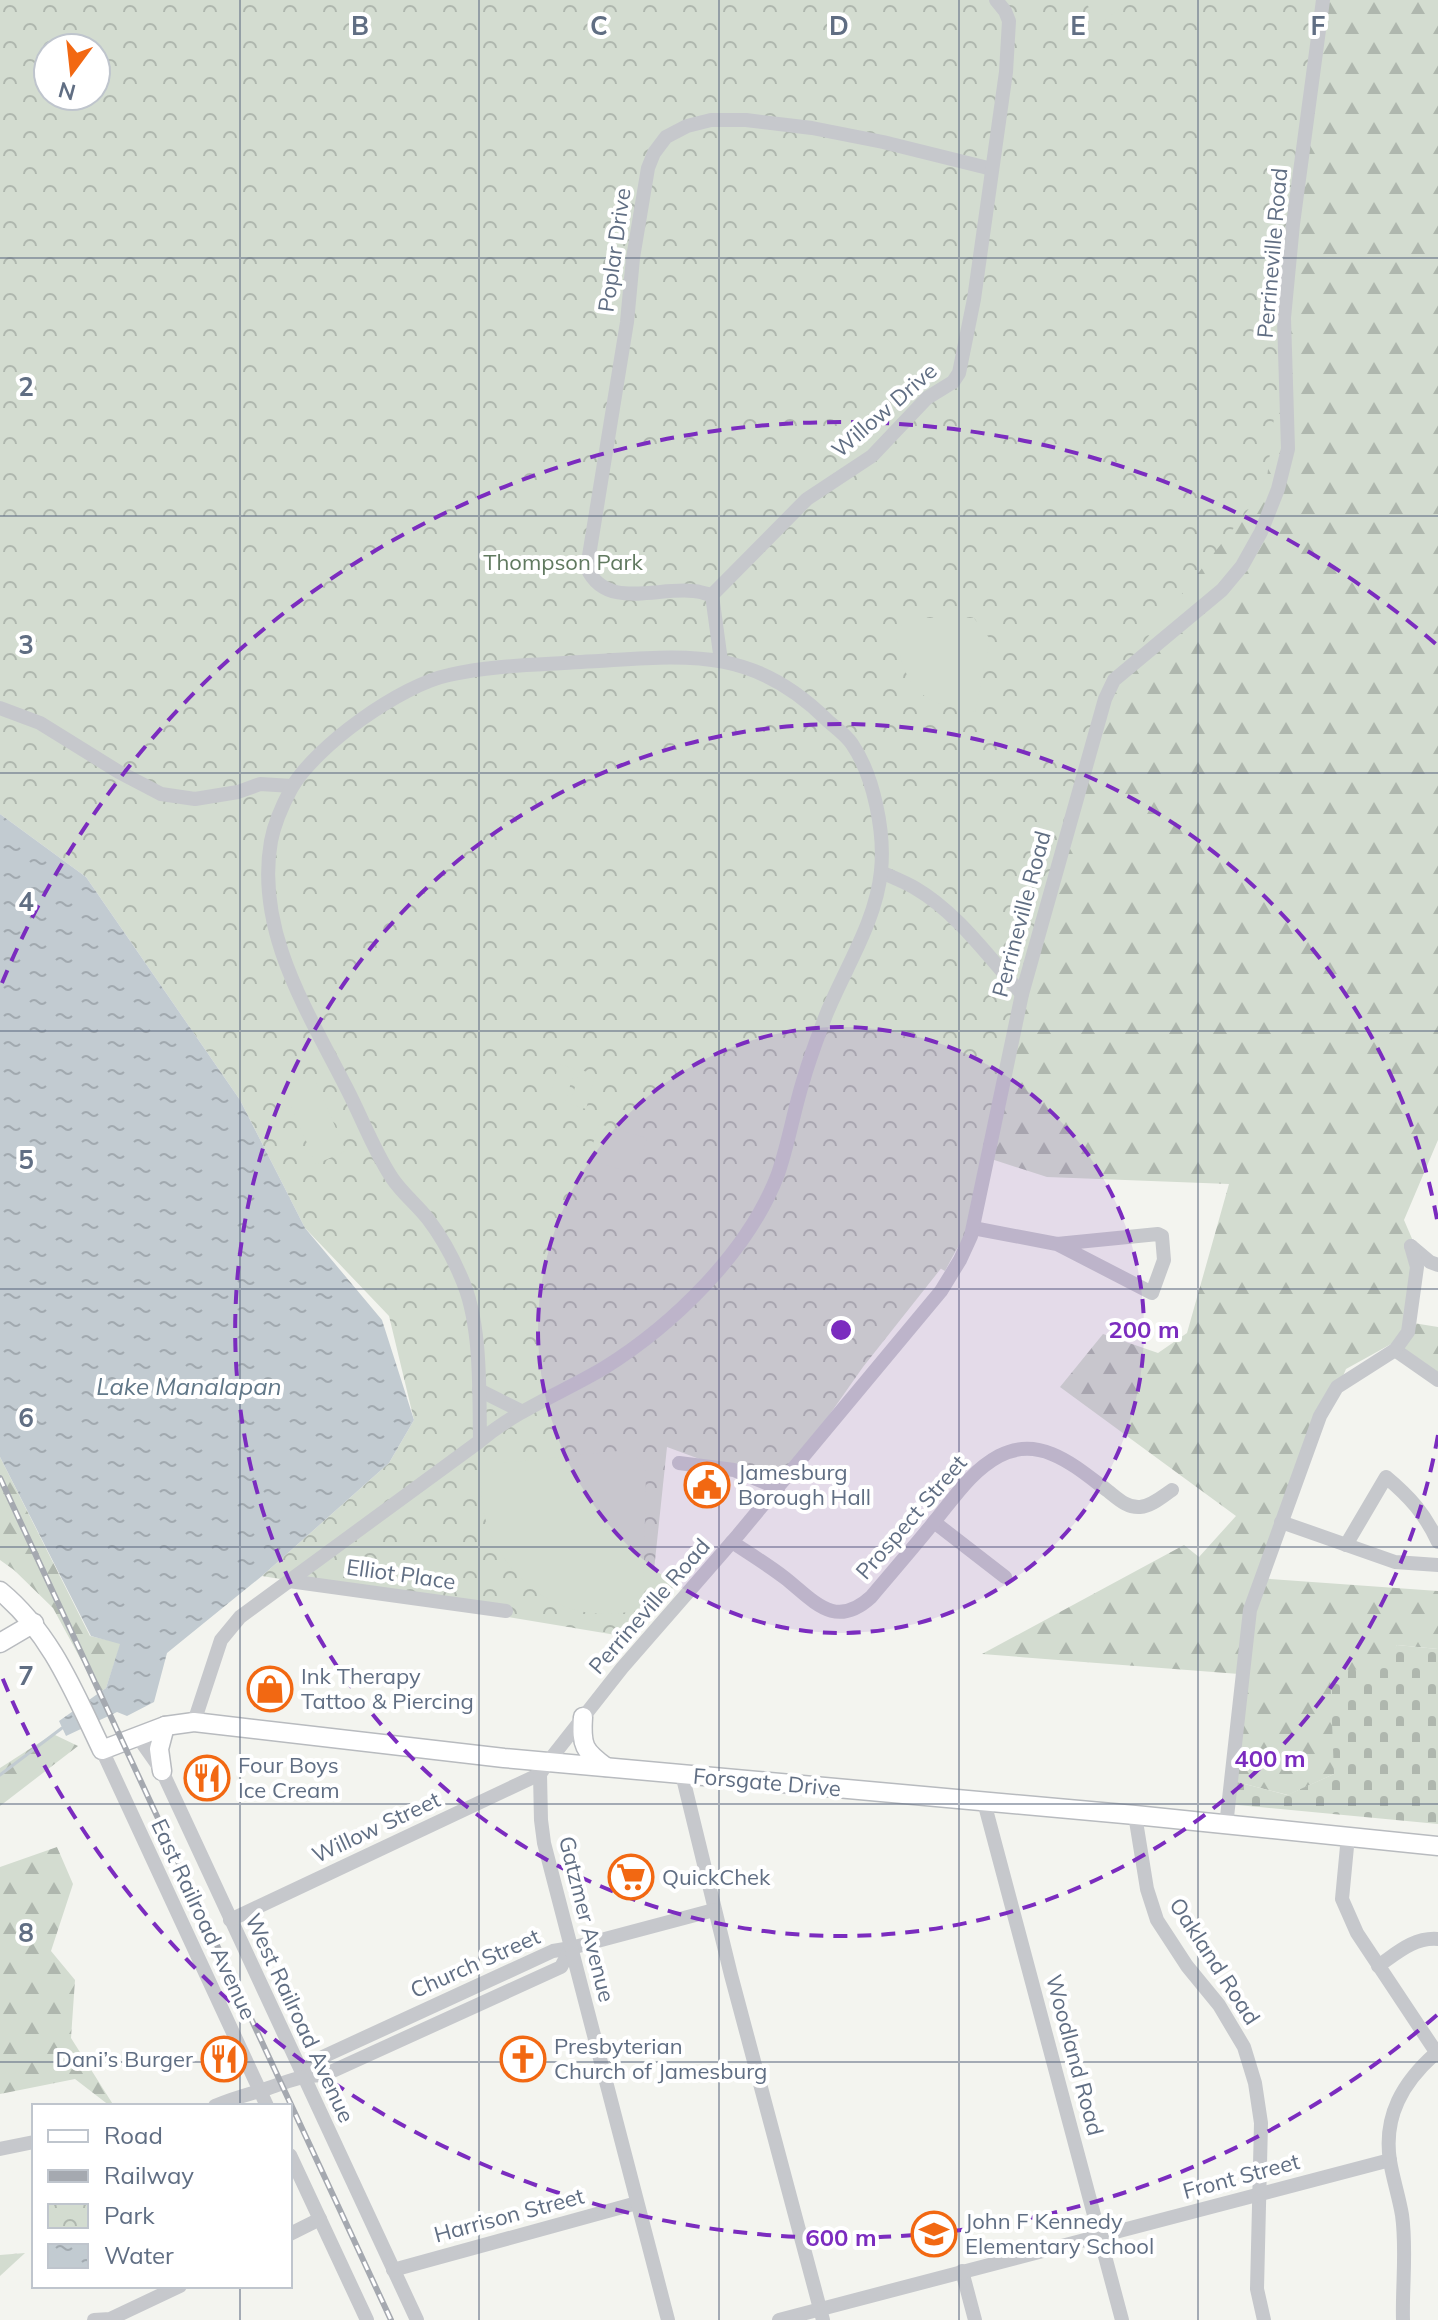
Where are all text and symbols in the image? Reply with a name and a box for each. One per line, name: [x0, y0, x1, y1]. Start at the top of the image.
text: B: [351, 9, 369, 42]
text: C: [590, 9, 608, 42]
text: D: [829, 9, 849, 42]
text: E: [1070, 9, 1086, 42]
text: F: [1311, 9, 1326, 42]
north arrow: [32, 32, 112, 112]
text: N: [55, 76, 78, 107]
street label: Perrineville Road: [1251, 167, 1293, 339]
street label: Poplar Drive: [591, 186, 637, 314]
street label: Willow Drive: [826, 357, 942, 463]
text: 2: [18, 370, 34, 403]
park label: Thompson Park: [483, 548, 644, 576]
text: 3: [18, 628, 34, 661]
street label: Perrineville Road: [985, 828, 1057, 1000]
text: 4: [18, 885, 34, 918]
text: 5: [18, 1143, 34, 1176]
text: 200 m: [1108, 1314, 1180, 1344]
centre of rings: [827, 1316, 855, 1344]
water label: Lake Manalapan: [96, 1371, 282, 1401]
text: 6: [18, 1401, 34, 1434]
street label: Prospect Street: [849, 1449, 973, 1585]
place label: Jamesburg Borough Hall: [738, 1458, 871, 1511]
public building icon: Jamesburg Borough Hall: [683, 1461, 731, 1509]
street label: Perrineville Road: [582, 1532, 716, 1680]
street label: Elliot Place: [345, 1552, 457, 1596]
text: 7: [18, 1659, 34, 1692]
place label: Ink Therapy Tattoo & Piercing: [301, 1662, 474, 1715]
shop icon: Ink Therapy Tattoo & Piercing: [246, 1665, 294, 1713]
text: 400 m: [1234, 1743, 1306, 1773]
place label: Four Boys Ice Cream: [238, 1751, 339, 1804]
restaurant icon: Four Boys Ice Cream: [183, 1754, 231, 1802]
street label: Forsgate Drive: [692, 1762, 842, 1802]
street label: Willow Street: [307, 1785, 445, 1869]
street label: East Railroad Avenue: [145, 1814, 263, 2024]
street label: Gatzmer Avenue: [553, 1833, 621, 2005]
supermarket icon: QuickChek: [607, 1853, 655, 1901]
place label: QuickChek: [662, 1863, 771, 1891]
street label: Oakland Road: [1164, 1892, 1266, 2030]
street label: West Railroad Avenue: [239, 1909, 361, 2127]
text: 8: [18, 1916, 34, 1949]
street label: Church Street: [406, 1922, 544, 2004]
street label: Woodland Road: [1040, 1971, 1110, 2139]
place label: Presbyterian Church of Jamesburg: [554, 2032, 767, 2085]
restaurant icon: Dani’s Burger: [200, 2035, 248, 2083]
church icon: Presbyterian Church of Jamesburg: [499, 2035, 547, 2083]
place label: Dani’s Burger: [55, 2045, 193, 2073]
legend: [32, 2104, 292, 2288]
text: Road: [104, 2120, 163, 2150]
street label: Front Street: [1180, 2147, 1303, 2205]
text: Railway: [104, 2160, 194, 2190]
street label: Harrison Street: [431, 2181, 587, 2248]
text: Park: [104, 2200, 155, 2230]
place label: John F Kennedy Elementary School: [965, 2207, 1154, 2260]
school or university icon: John F Kennedy Elementary School: [910, 2210, 958, 2258]
text: 600 m: [805, 2222, 877, 2252]
text: Water: [104, 2240, 174, 2270]

